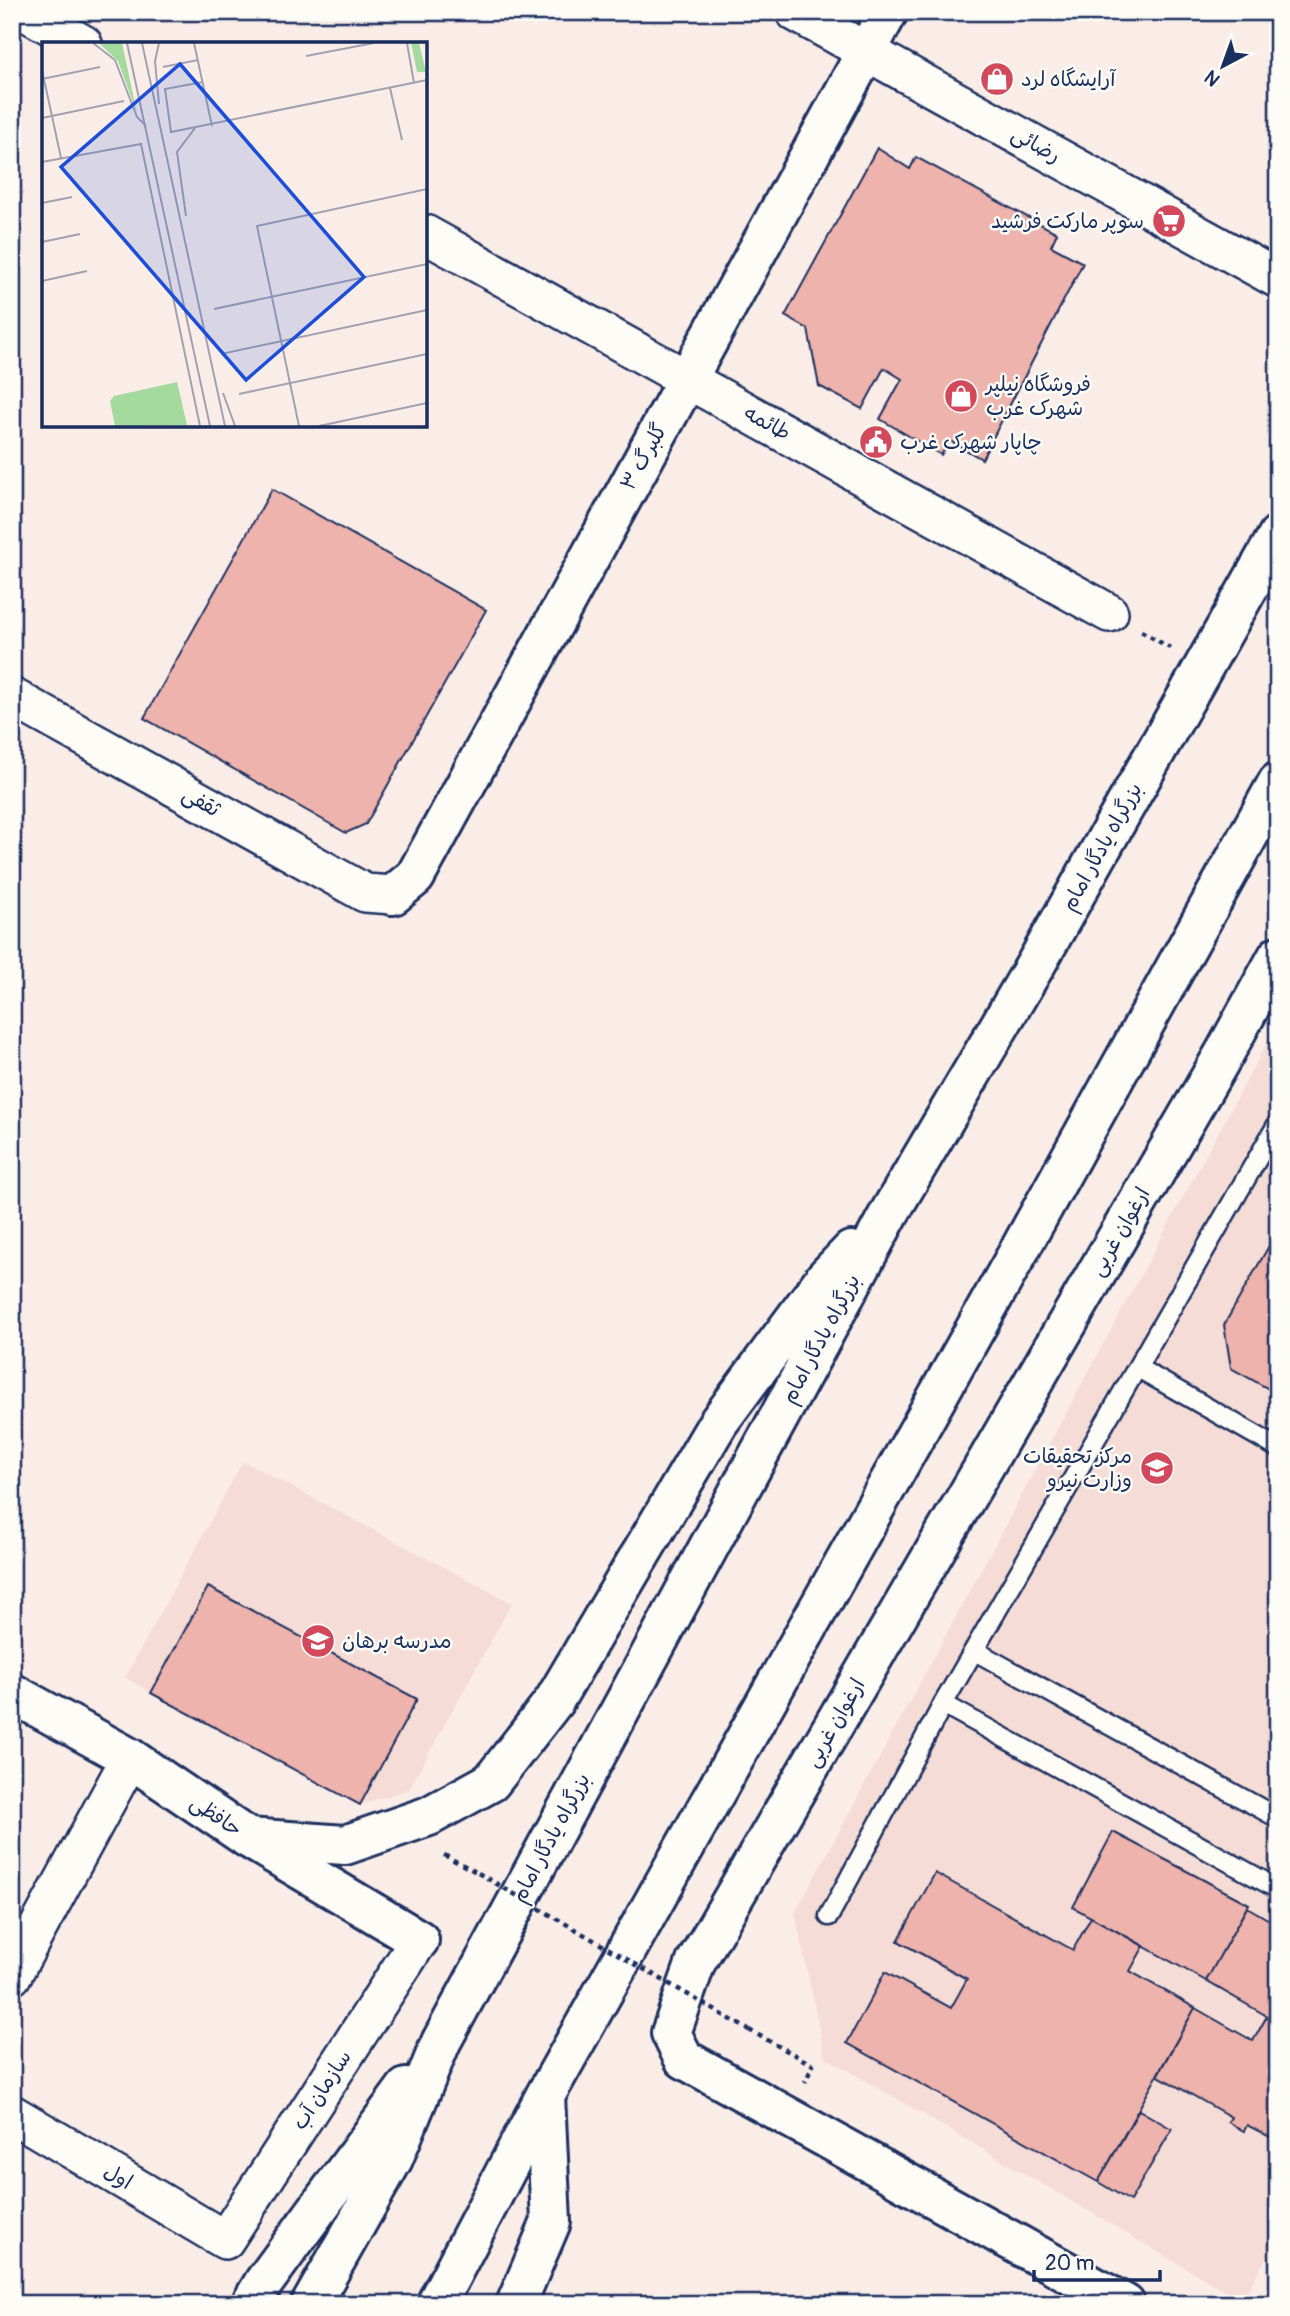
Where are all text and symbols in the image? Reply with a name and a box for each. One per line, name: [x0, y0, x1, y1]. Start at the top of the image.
north arrow: [1188, 32, 1258, 102]
inset map: [42, 42, 427, 427]
shop icon: آرایشگاه لرد: [978, 60, 1016, 98]
text: N: [1200, 65, 1225, 91]
place label: آرایشگاه لرد: [1021, 66, 1116, 93]
street label: رضائی: [1007, 121, 1065, 169]
supermarket icon: سوپر مارکت فرشید: [1150, 202, 1188, 240]
place label: سوپر مارکت فرشید: [991, 208, 1144, 235]
place label: فروشگاه نیلپر شهرک غرب: [984, 371, 1091, 422]
shop icon: فروشگاه نیلپر شهرک غرب: [942, 377, 980, 415]
street label: طائمه: [739, 399, 795, 447]
street label: گلبرگ ۳: [615, 419, 673, 495]
public building icon: چاپار شهرک غرب: [857, 423, 895, 461]
place label: چاپار شهرک غرب: [900, 429, 1042, 456]
street label: بزرگراه یادگار امام: [1055, 778, 1150, 917]
street label: ثقفی: [177, 781, 225, 824]
street label: ارغوان غربی: [1084, 1183, 1156, 1281]
street label: بزرگراه یادگار امام: [775, 1269, 868, 1409]
place label: مرکز تحقیقات وزارت نیرو: [1023, 1443, 1132, 1494]
school or university icon: مرکز تحقیقات وزارت نیرو: [1138, 1449, 1176, 1487]
school or university icon: مدرسه برهان: [299, 1622, 337, 1660]
place label: مدرسه برهان: [342, 1628, 452, 1655]
street label: ارغوان غربی: [799, 1674, 871, 1772]
street label: بزرگراه یادگار امام: [505, 1768, 598, 1908]
street label: حافظی: [185, 1789, 247, 1843]
street label: سازمان آب: [286, 2045, 358, 2135]
street label: اول: [99, 2158, 137, 2196]
scale bar: [1034, 2239, 1160, 2283]
text: 20 m: [1045, 2250, 1094, 2277]

